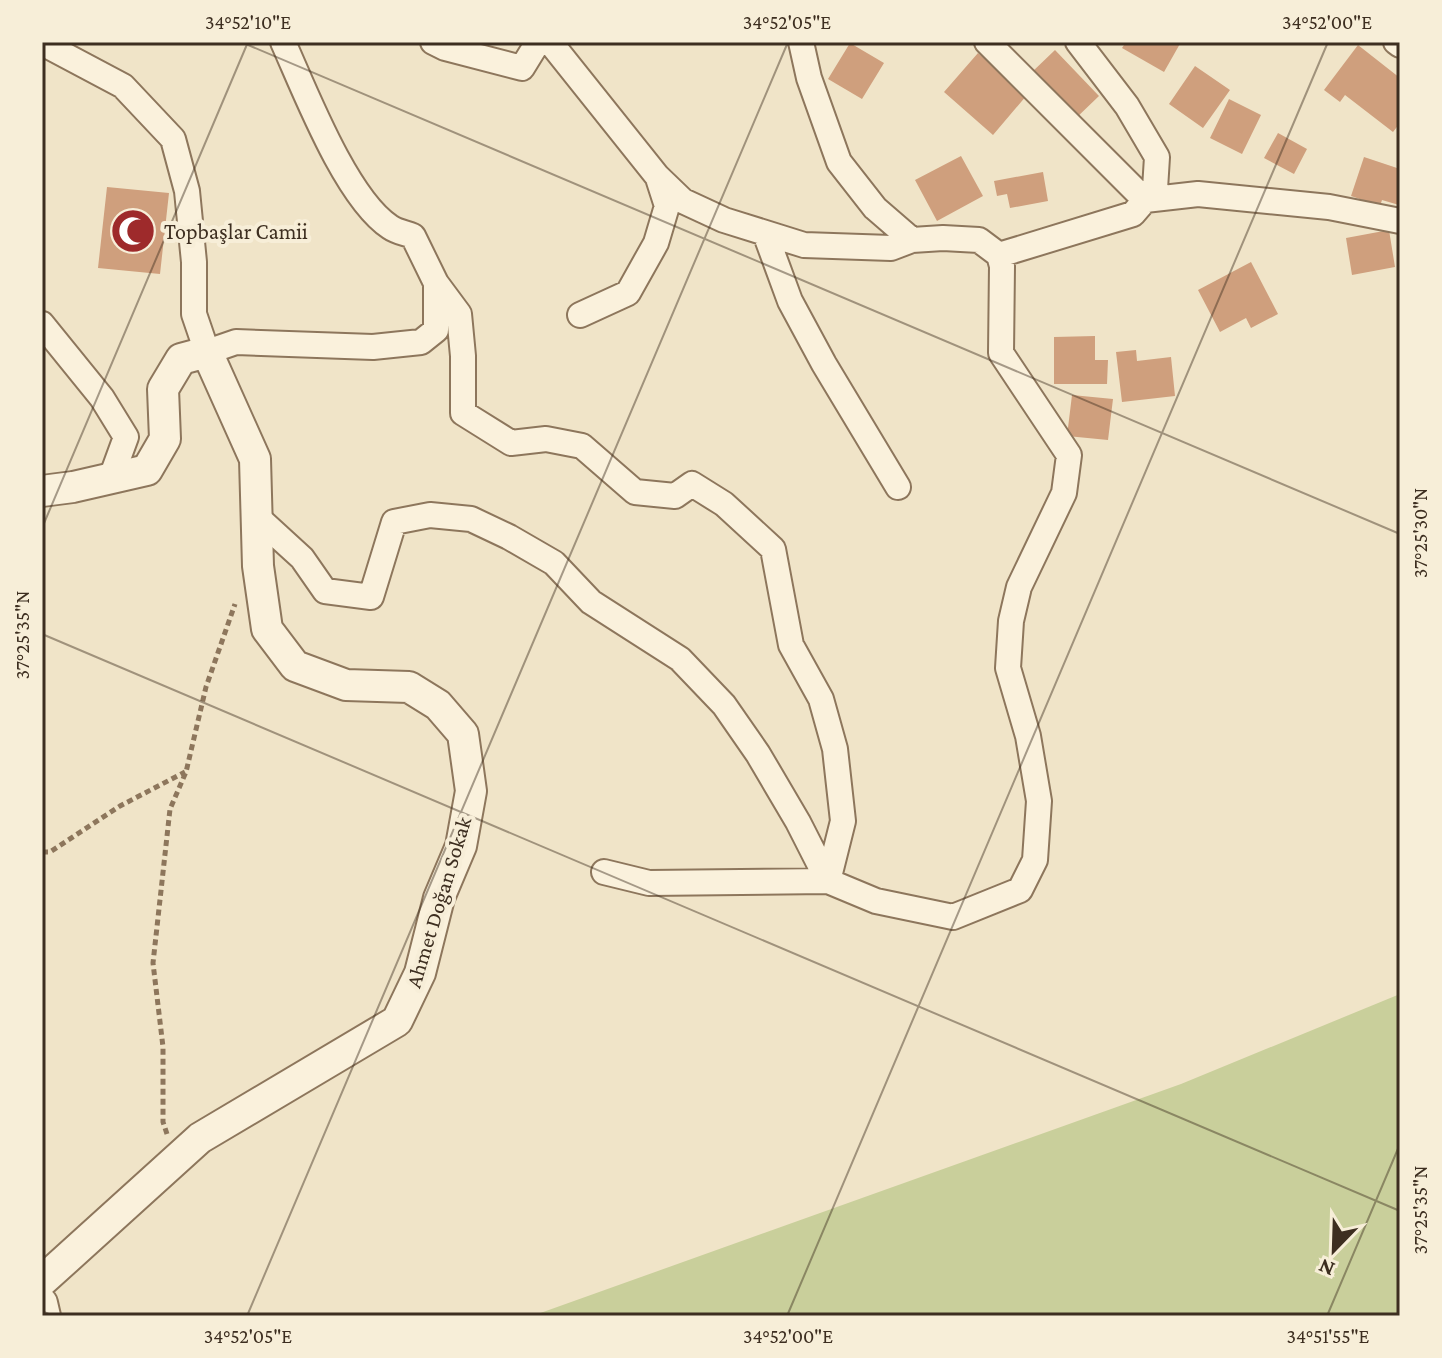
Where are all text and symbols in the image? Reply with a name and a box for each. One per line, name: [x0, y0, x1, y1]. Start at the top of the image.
text: 34°52'10"E: [205, 11, 291, 33]
text: 34°52'05"E: [743, 11, 831, 33]
text: 34°52'00"E: [1282, 11, 1372, 33]
mosque icon: Topbaşlar Camii: [109, 207, 157, 255]
place label: Topbaşlar Camii: [164, 219, 308, 244]
text: 37°25'30"N: [1409, 488, 1431, 578]
text: 37°25'35"N: [11, 591, 33, 679]
street label: Ahmet Doğan Sokak: [401, 813, 477, 991]
text: 37°25'35"N: [1409, 1166, 1431, 1254]
north arrow: [1294, 1210, 1374, 1290]
text: N: [1315, 1254, 1338, 1282]
text: 34°52'05"E: [204, 1325, 292, 1347]
text: 34°52'00"E: [743, 1325, 833, 1347]
text: 34°51'55"E: [1287, 1325, 1370, 1347]

